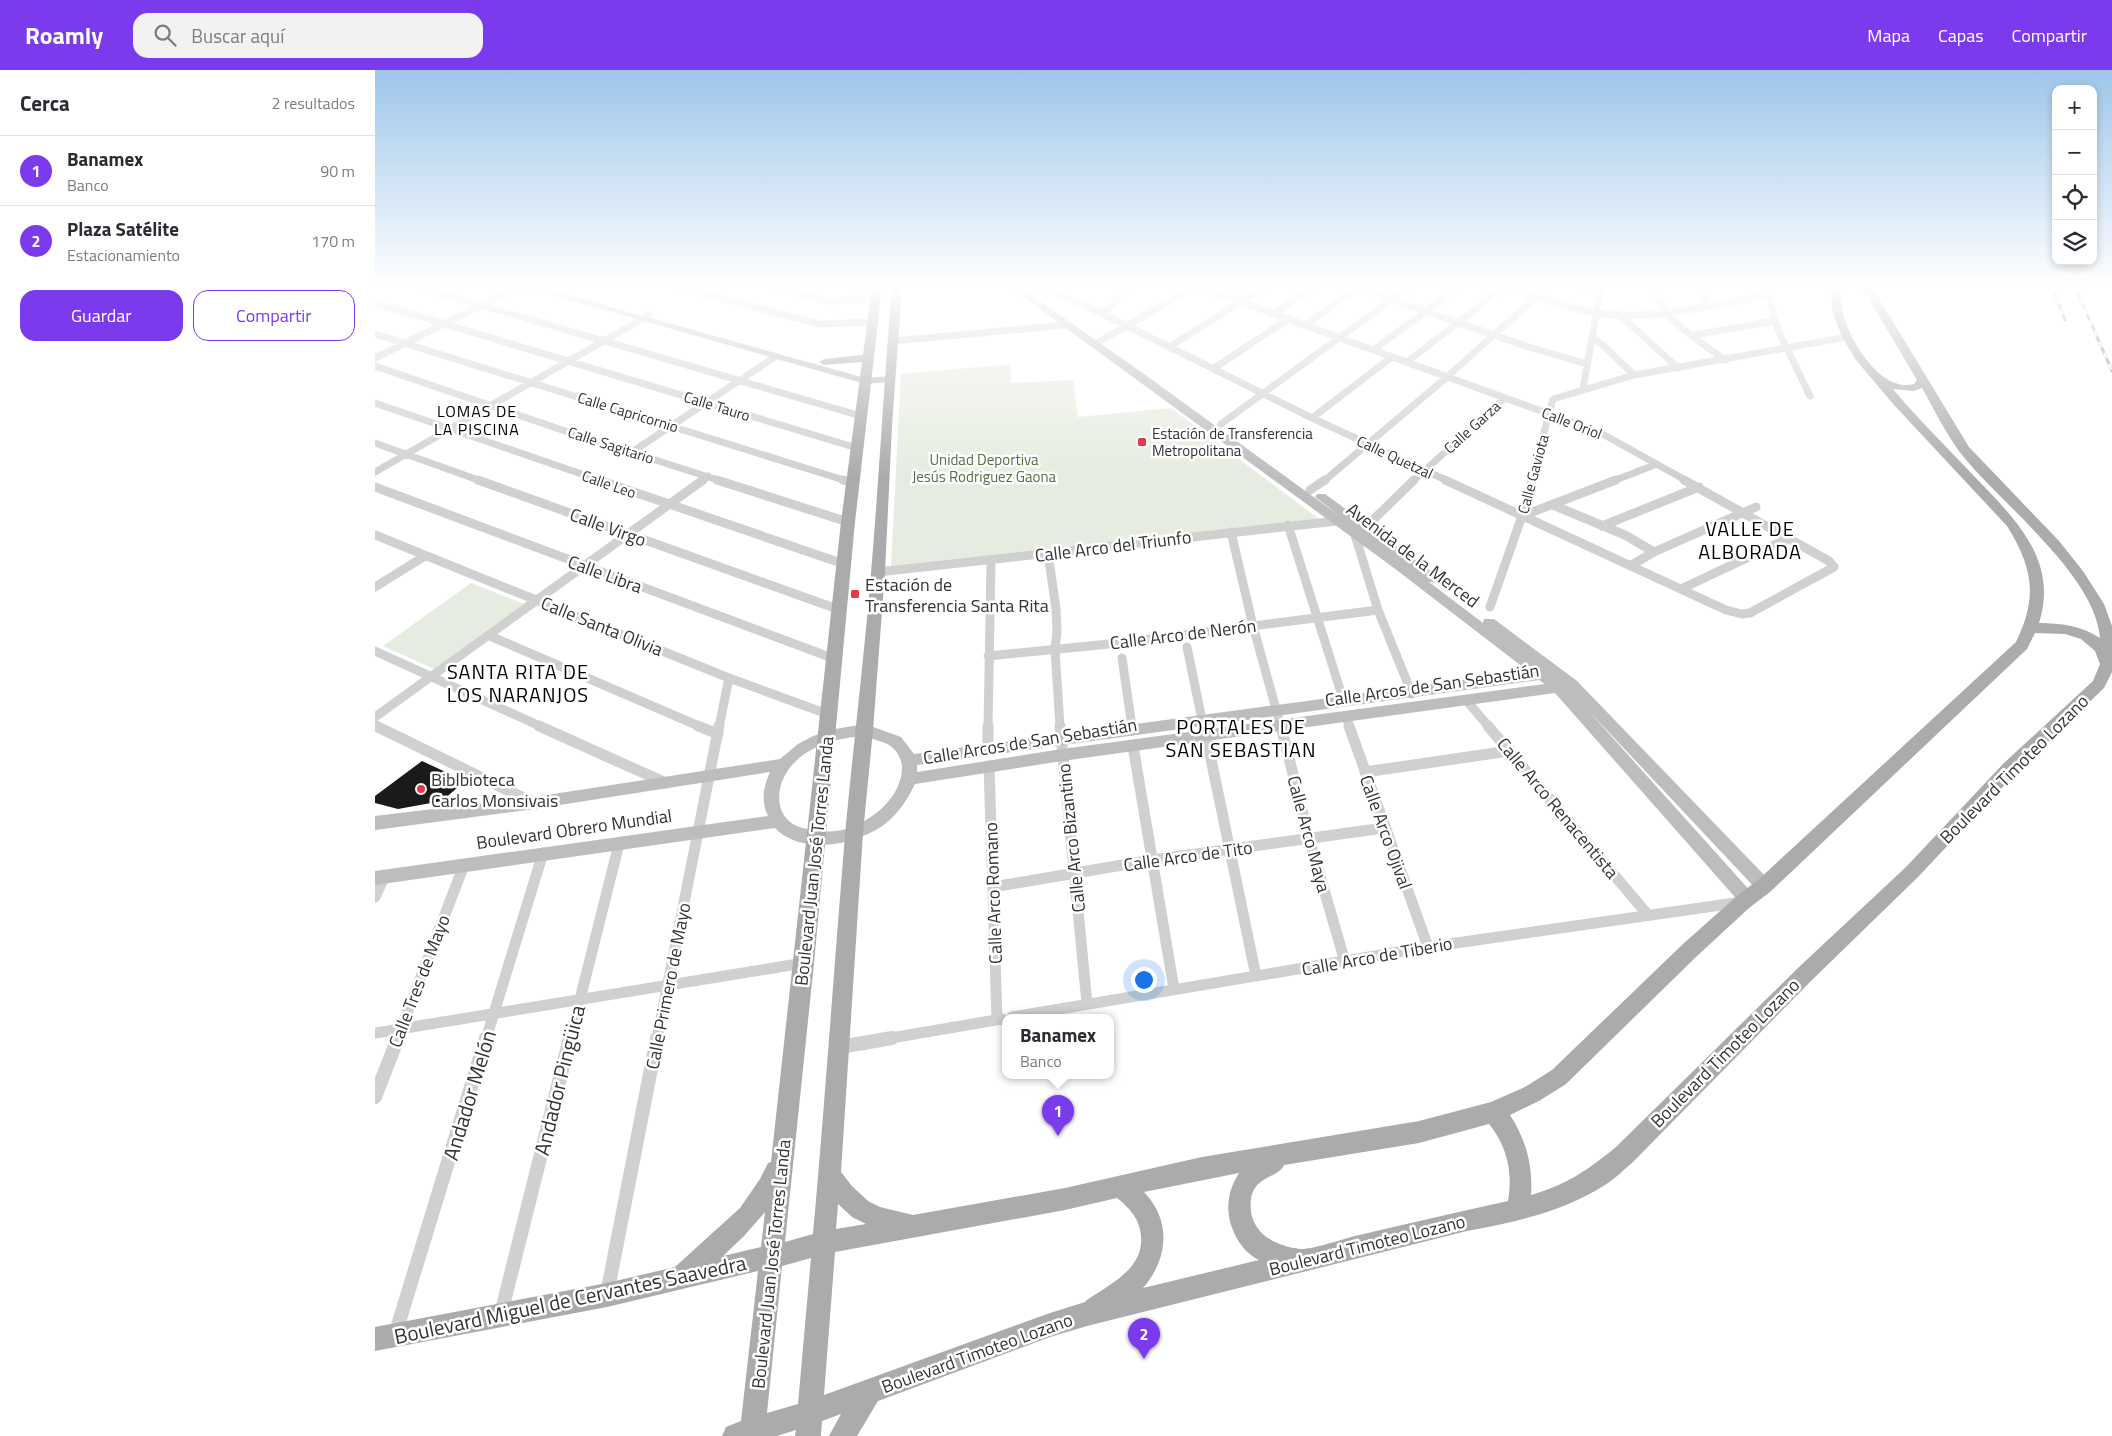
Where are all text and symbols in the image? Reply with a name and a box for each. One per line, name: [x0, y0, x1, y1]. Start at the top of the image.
search box: [133, 13, 483, 58]
text: Roamly: [25, 17, 103, 53]
icon: search: [151, 21, 179, 49]
text: Buscar aquí: [191, 21, 284, 50]
text: Mapa: [1867, 22, 1910, 49]
text: Capas: [1938, 22, 1984, 49]
text: Compartir: [2012, 22, 2087, 49]
map controls: [2052, 85, 2097, 265]
button: +: [2052, 85, 2097, 130]
text: Cerca: [20, 87, 70, 119]
text: 2 resultados: [271, 91, 355, 115]
button: −: [2052, 130, 2097, 175]
text: Banamex: [67, 144, 143, 173]
text: 1: [32, 159, 40, 183]
text: 90 m: [320, 159, 355, 183]
text: Banco: [67, 173, 109, 197]
button: locate: [2052, 175, 2097, 220]
text: Plaza Satélite: [67, 214, 179, 243]
button: layers: [2052, 220, 2097, 265]
text: 2: [32, 229, 40, 253]
text: 170 m: [311, 229, 355, 253]
text: Estacionamiento: [67, 243, 180, 267]
button: Guardar: [20, 290, 183, 341]
button: Compartir: [193, 290, 355, 341]
street label: Calle Tauro: [681, 385, 753, 427]
street label: Calle Capricornio: [575, 386, 681, 438]
street label: Calle Garza: [1438, 395, 1506, 459]
district label: LOMAS DE LA PISCINA: [434, 399, 520, 441]
street label: Calle Oriol: [1538, 401, 1606, 445]
street label: Calle Sagitario: [565, 420, 657, 470]
place label: Estación de Transferencia Metropolitana: [1152, 422, 1313, 462]
street label: Calle Quetzal: [1353, 429, 1437, 485]
street label: Calle Gaviota: [1511, 431, 1555, 516]
marker: Estación de Transferencia Metropolitana: [1136, 436, 1148, 448]
park label: Unidad Deportiva Jesús Rodriguez Gaona: [912, 448, 1057, 488]
street label: Calle Leo: [579, 464, 639, 504]
street label: Avenida de la Merced: [1341, 496, 1485, 614]
street label: Calle Virgo: [566, 501, 650, 553]
district label: VALLE DE ALBORADA: [1698, 513, 1802, 567]
street label: Calle Arco del Triunfo: [1033, 523, 1193, 569]
street label: Calle Libra: [564, 548, 646, 600]
place label: Estación de Transferencia Santa Rita: [865, 571, 1049, 619]
marker: Estación de Transferencia Santa Rita: [849, 588, 861, 600]
street label: Calle Santa Olivia: [537, 589, 667, 663]
street label: Calle Arco de Nerón: [1108, 612, 1258, 656]
district label: SANTA RITA DE LOS NARANJOS: [447, 656, 589, 710]
street label: Calle Arcos de San Sebastián: [1323, 657, 1541, 713]
street label: Boulevard Timoteo Lozano: [1933, 688, 2095, 850]
street label: Calle Arcos de San Sebastián: [921, 711, 1139, 771]
district label: PORTALES DE SAN SEBASTIAN: [1166, 711, 1317, 765]
street label: Calle Arco Renacentista: [1491, 731, 1625, 885]
street label: Boulevard Juan José Torres Landa: [787, 735, 841, 987]
street label: Calle Arco Bizantino: [1050, 762, 1092, 914]
place label: Biblbioteca Carlos Monsivais: [431, 766, 558, 814]
street label: Calle Arco Ojival: [1353, 771, 1419, 893]
street label: Calle Arco Maya: [1280, 773, 1338, 895]
marker: Biblbioteca Carlos Monsivais: [415, 783, 427, 795]
street label: Boulevard Obrero Mundial: [474, 802, 674, 856]
street label: Calle Arco Romano: [977, 822, 1009, 964]
street label: Calle Arco de Tito: [1122, 834, 1254, 878]
street label: Calle Primero de Mayo: [639, 900, 697, 1072]
street label: Calle Tres de Mayo: [381, 911, 457, 1051]
street label: Calle Arco de Tiberio: [1300, 929, 1454, 983]
your location: [1131, 967, 1157, 993]
street label: Boulevard Timoteo Lozano: [1644, 972, 1806, 1134]
street label: Andador Pingüica: [525, 1001, 593, 1159]
popup: [1002, 1014, 1114, 1079]
text: Banamex: [1020, 1020, 1096, 1049]
street label: Andador Melón: [434, 1026, 504, 1164]
text: Banco: [1020, 1049, 1062, 1073]
pin: 1: [1042, 1095, 1074, 1136]
street label: Boulevard Juan José Torres Landa: [744, 1138, 798, 1390]
street label: Boulevard Timoteo Lozano: [1266, 1208, 1468, 1282]
street label: Boulevard Miguel de Cervantes Saavedra: [391, 1246, 749, 1352]
street label: Boulevard Timoteo Lozano: [878, 1306, 1076, 1400]
pin: 2: [1128, 1318, 1160, 1359]

